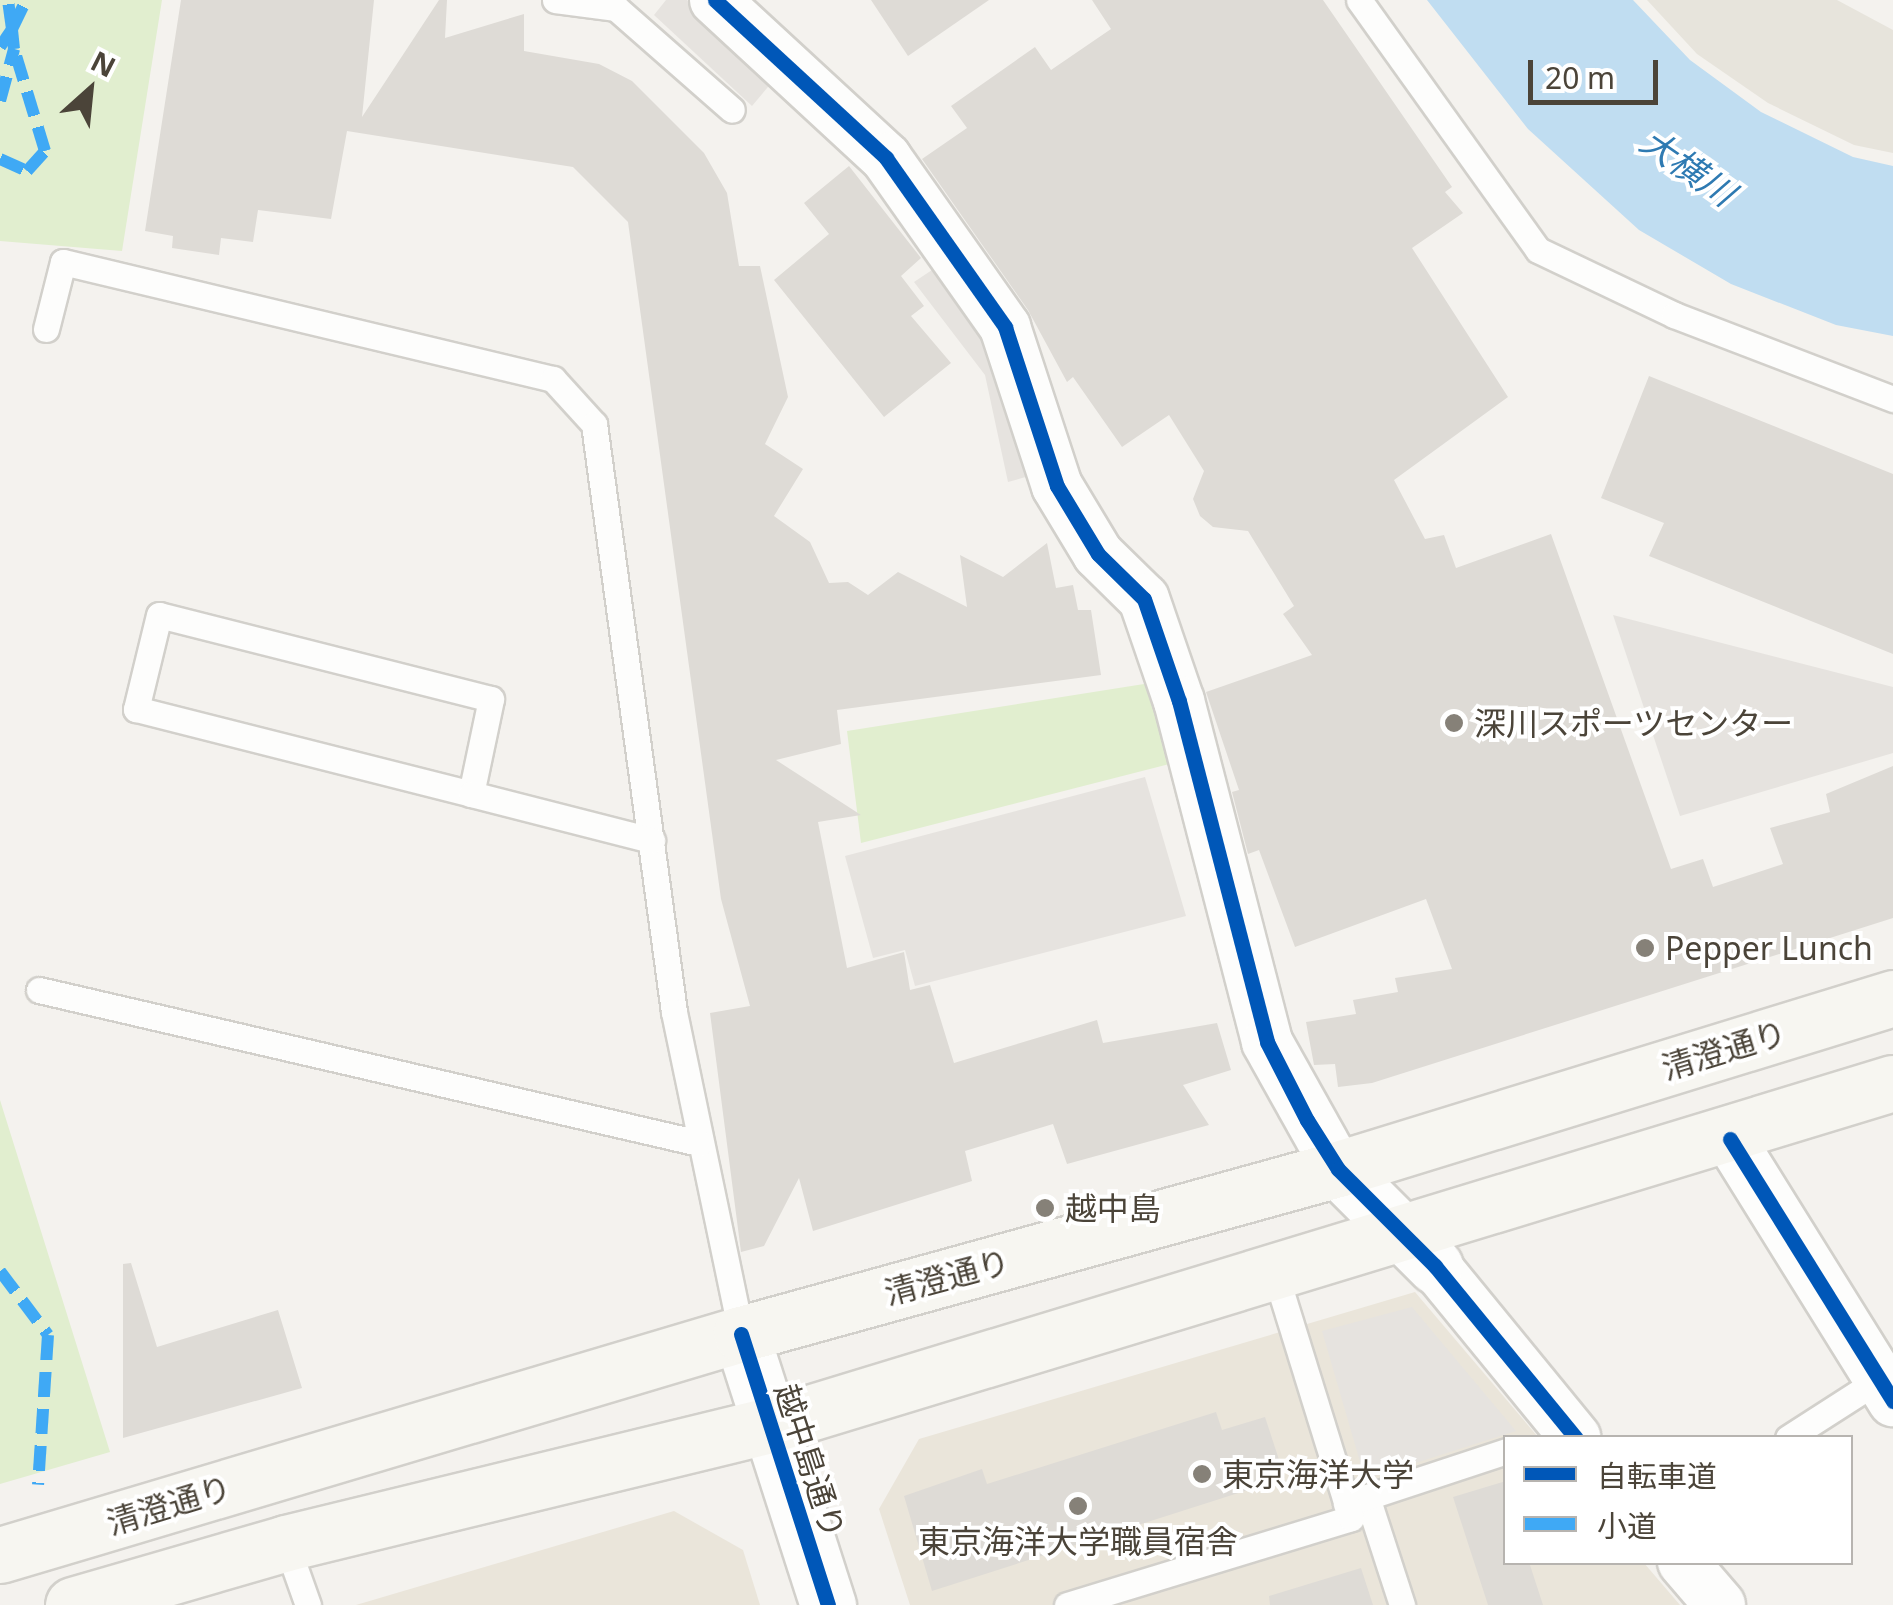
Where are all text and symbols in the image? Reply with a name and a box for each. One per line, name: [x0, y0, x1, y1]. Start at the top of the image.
north arrow: [40, 40, 140, 140]
scale bar: [1533, 40, 1663, 102]
text: N: [85, 41, 122, 85]
text: 20 m: [1545, 57, 1615, 98]
water label: 大横川: [1633, 120, 1743, 214]
place label: 深川スポーツセンター: [1474, 704, 1794, 742]
marker: 深川スポーツセンター: [1443, 712, 1465, 734]
place label: Pepper Lunch: [1665, 929, 1873, 967]
marker: Pepper Lunch: [1634, 937, 1656, 959]
street label: 清澄通り: [1657, 1013, 1791, 1087]
place label: 越中島: [1065, 1189, 1161, 1227]
marker: 越中島: [1034, 1197, 1056, 1219]
street label: 清澄通り: [880, 1242, 1014, 1312]
street label: 越中島通り: [767, 1379, 853, 1543]
legend: [1503, 1435, 1853, 1565]
place label: 東京海洋大学: [1222, 1455, 1414, 1493]
text: 自転車道: [1597, 1455, 1717, 1496]
marker: 東京海洋大学: [1191, 1463, 1213, 1485]
street label: 清澄通り: [102, 1468, 236, 1542]
marker: 東京海洋大学職員宿舎: [1067, 1495, 1089, 1517]
text: 小道: [1597, 1505, 1657, 1546]
place label: 東京海洋大学職員宿舎: [918, 1522, 1238, 1560]

